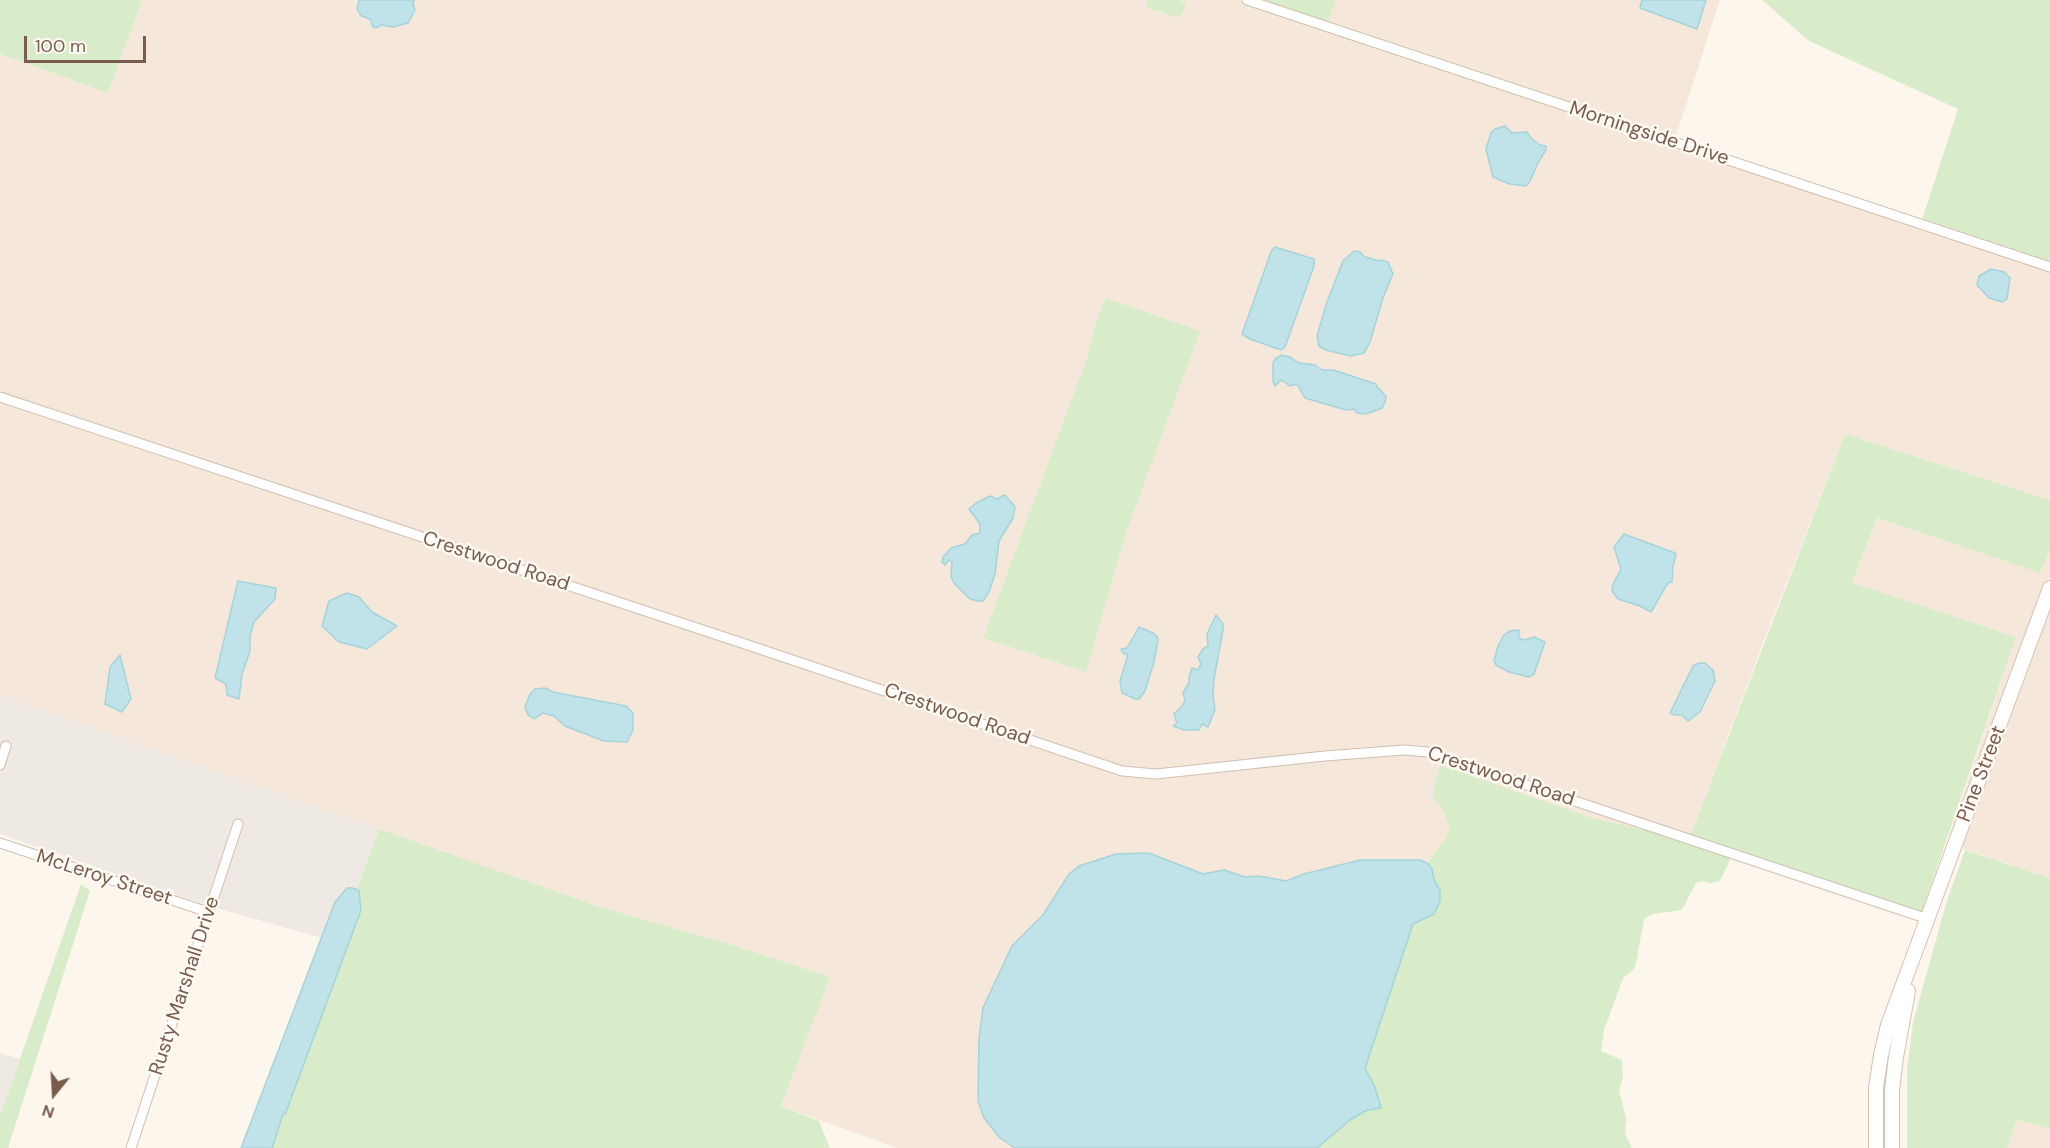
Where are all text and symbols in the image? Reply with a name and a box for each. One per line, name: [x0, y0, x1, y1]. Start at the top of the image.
scale bar: [27, 24, 148, 62]
text: 100 m: [35, 34, 86, 58]
street label: Morningside Drive: [1566, 97, 1732, 171]
street label: Crestwood Road: [419, 527, 573, 597]
street label: Crestwood Road: [881, 679, 1033, 751]
street label: Pine Street: [1953, 722, 2011, 826]
street label: Crestwood Road: [1424, 742, 1578, 812]
street label: McLeroy Street: [33, 845, 175, 911]
street label: Rusty Marshall Drive: [145, 894, 225, 1078]
north arrow: [24, 1064, 84, 1124]
text: N: [39, 1100, 57, 1123]

